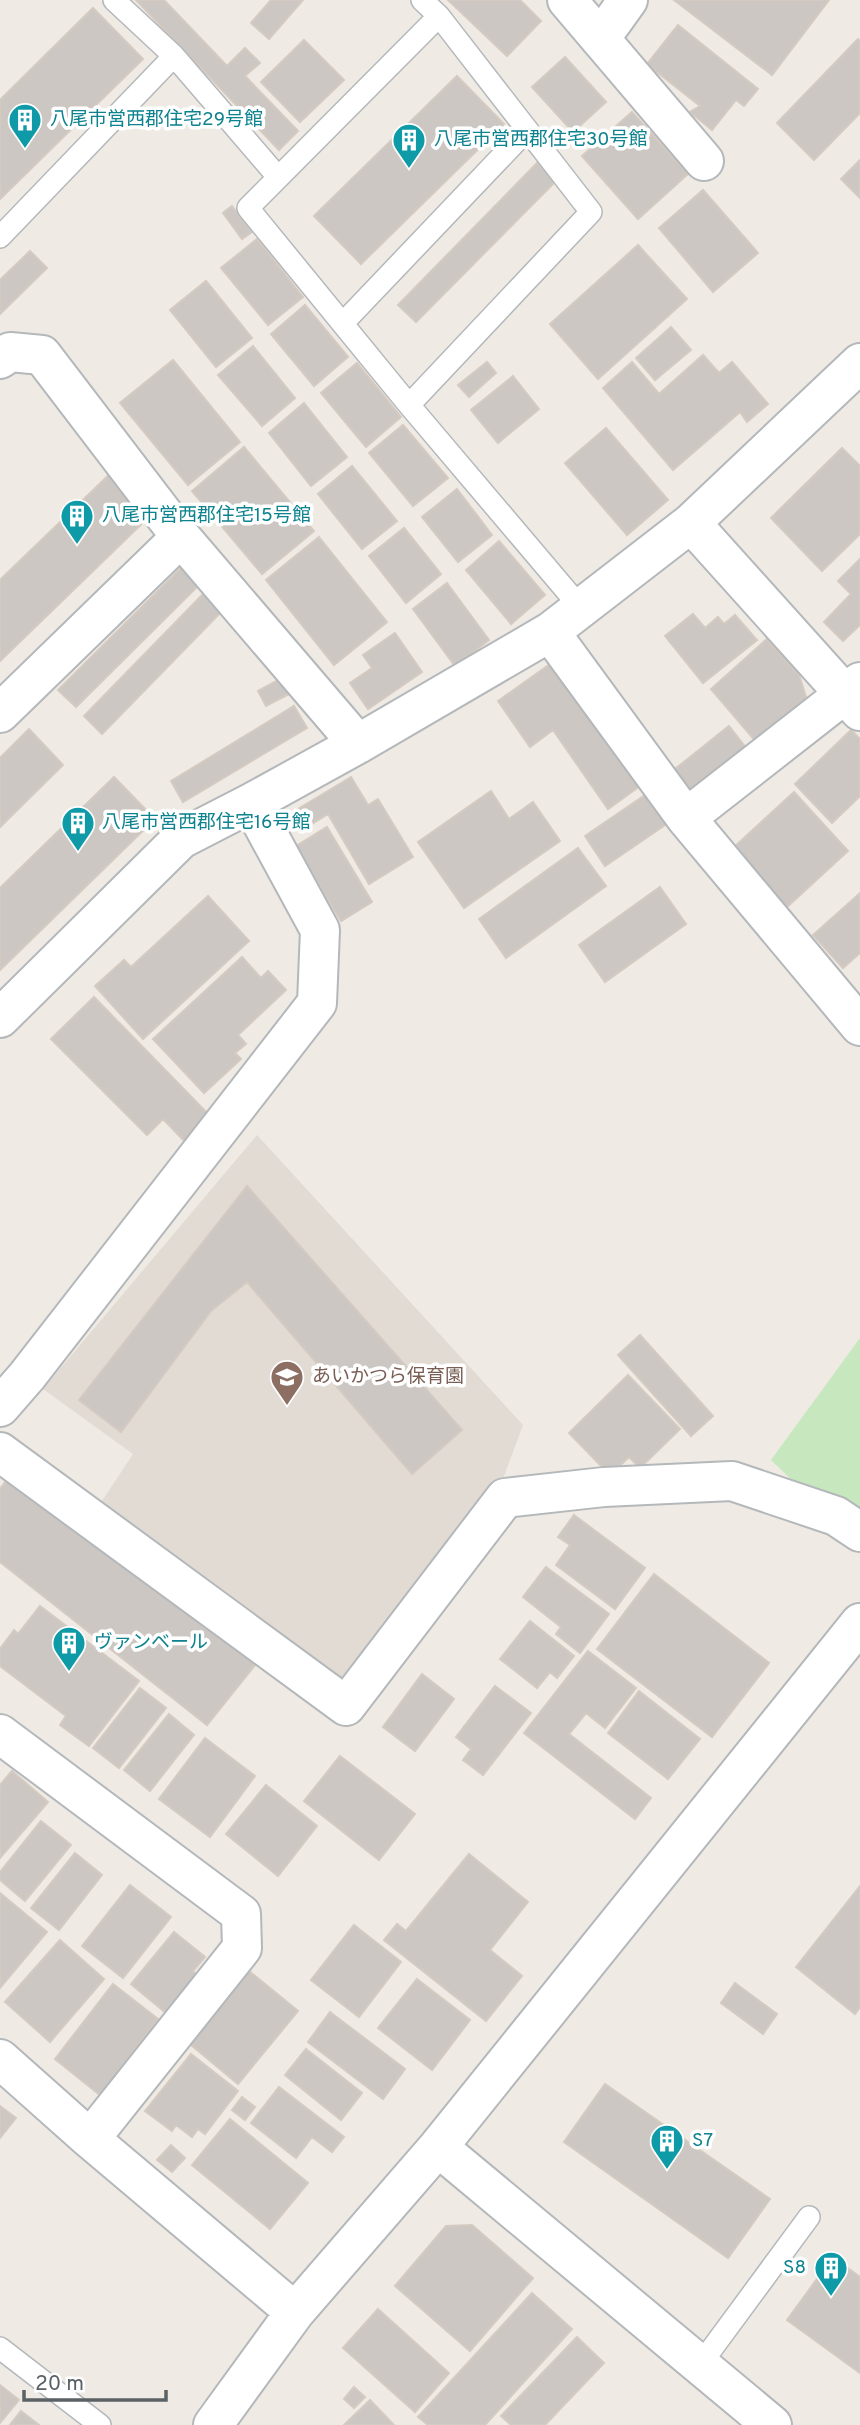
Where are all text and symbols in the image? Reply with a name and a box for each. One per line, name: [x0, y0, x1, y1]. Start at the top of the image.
building icon: 八尾市営西郡住宅29号館: [6, 101, 44, 150]
place label: 八尾市営西郡住宅29号館: [50, 108, 263, 132]
building icon: 八尾市営西郡住宅30号館: [390, 121, 428, 170]
place label: 八尾市営西郡住宅30号館: [434, 128, 647, 152]
building icon: 八尾市営西郡住宅15号館: [58, 497, 96, 546]
place label: 八尾市営西郡住宅15号館: [102, 504, 311, 528]
building icon: 八尾市営西郡住宅16号館: [59, 804, 97, 853]
place label: 八尾市営西郡住宅16号館: [102, 811, 310, 835]
school or university icon: あいかつら保育園: [268, 1358, 306, 1407]
place label: あいかつら保育園: [312, 1365, 464, 1389]
building icon: ヴァンベール: [50, 1624, 88, 1673]
place label: ヴァンベール: [94, 1631, 208, 1655]
building icon: S7: [648, 2122, 686, 2171]
place label: S7: [692, 2129, 713, 2153]
building icon: S8: [812, 2249, 850, 2298]
place label: S8: [783, 2256, 806, 2280]
scale bar: [24, 2358, 166, 2402]
text: 20 m: [35, 2371, 84, 2398]

